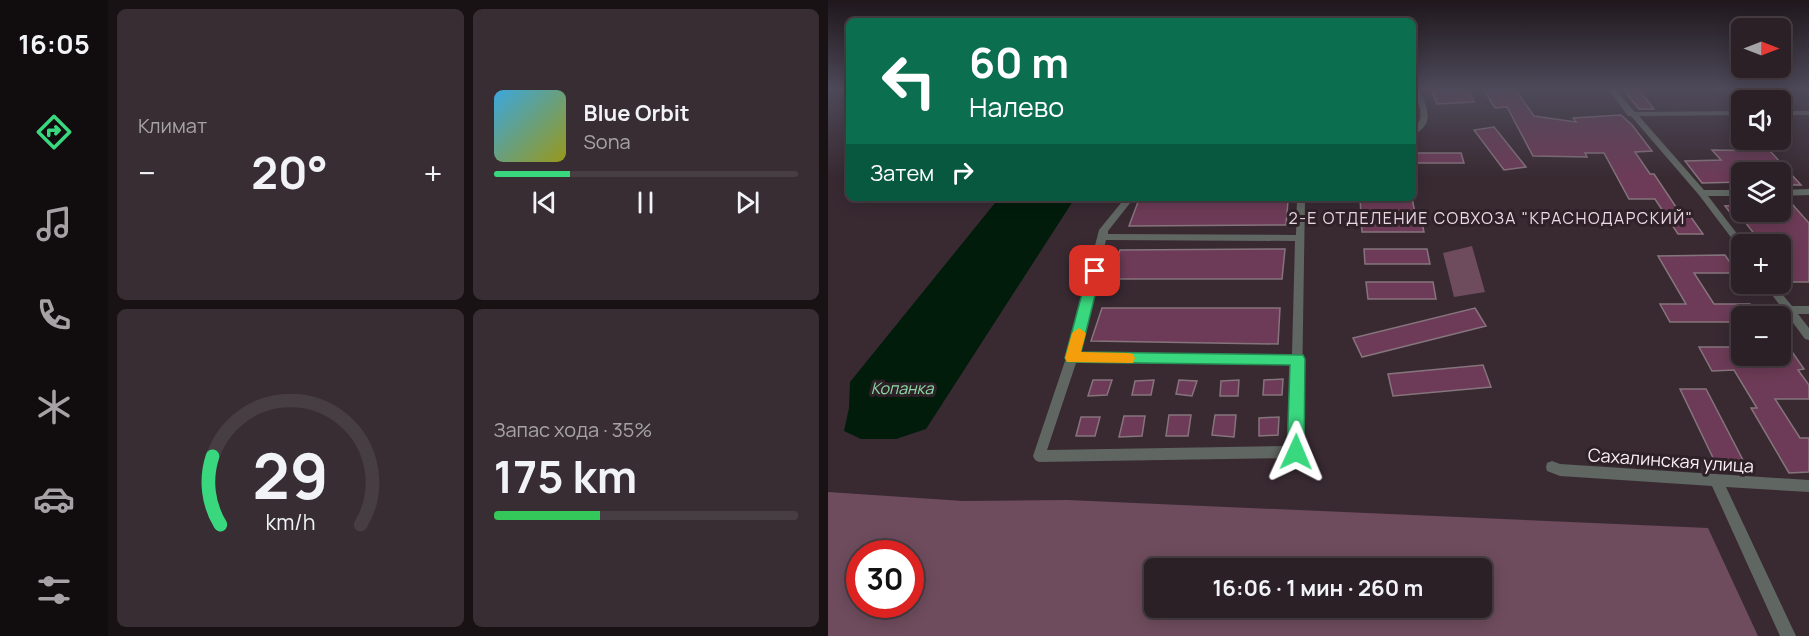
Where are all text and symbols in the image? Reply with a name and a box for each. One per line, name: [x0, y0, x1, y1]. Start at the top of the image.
north arrow: [1731, 18, 1791, 78]
map controls: [1731, 18, 1791, 366]
text: 16:05: [18, 25, 90, 62]
text: 60 m: [969, 33, 1069, 91]
icon: left: [870, 42, 948, 120]
text: Налево: [969, 88, 1064, 125]
button: sound: [1731, 90, 1791, 150]
text: Blue Orbit: [584, 98, 689, 128]
icon: directions: [33, 111, 75, 153]
text: Климат: [138, 112, 207, 139]
text: Sona: [584, 128, 631, 155]
text: 20°: [251, 141, 328, 203]
text: −: [138, 150, 156, 195]
text: +: [423, 150, 443, 195]
icon: right: [946, 156, 979, 189]
text: Затем: [870, 158, 934, 188]
button: layers: [1731, 162, 1791, 222]
icon: previous: [528, 186, 561, 219]
icon: pause: [629, 186, 662, 219]
icon: next: [731, 186, 764, 219]
icon: music: [33, 203, 75, 245]
district label: 2-Е ОТДЕЛЕНИЕ СОВХОЗА "КРАСНОДАРСКИЙ": [1289, 207, 1693, 229]
button: +: [1731, 234, 1791, 294]
pin: [1069, 245, 1120, 296]
icon: arrive: [1078, 254, 1111, 287]
icon: phone: [33, 294, 75, 336]
button: −: [1731, 306, 1791, 366]
water label: Копанка: [871, 377, 934, 399]
icon: climate: [33, 386, 75, 428]
text: Запас хода · 35%: [494, 416, 652, 443]
position arrow: [1264, 420, 1328, 484]
text: 29: [252, 432, 328, 518]
street label: Сахалинская улица: [1587, 442, 1755, 478]
text: 175 km: [494, 445, 637, 507]
icon: car: [33, 478, 75, 520]
text: km/h: [265, 507, 315, 536]
speed limit sign: 30: [846, 540, 924, 618]
icon: filters: [33, 569, 75, 611]
text: 16:06 · 1 мин · 260 m: [1213, 573, 1423, 603]

